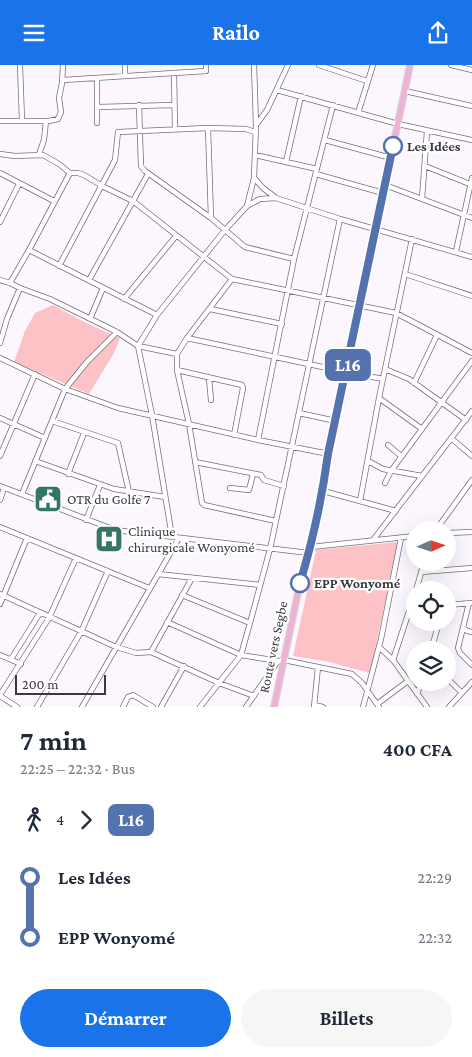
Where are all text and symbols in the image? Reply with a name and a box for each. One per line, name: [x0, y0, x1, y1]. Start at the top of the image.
icon: menu: [20, 19, 48, 47]
icon: share: [424, 19, 452, 47]
text: Railo: [212, 20, 260, 45]
marker: Les Idées: [383, 136, 403, 156]
place label: Les Idées: [407, 138, 461, 154]
line badge: L16: [319, 349, 377, 381]
text: L16: [335, 355, 361, 375]
public building icon: OTR du Golfe 7: [33, 484, 63, 514]
place label: OTR du Golfe 7: [67, 491, 151, 507]
north arrow: [406, 521, 456, 571]
map controls: [406, 521, 456, 691]
place label: Clinique chirurgicale Wonyomé: [128, 523, 255, 555]
hospital icon: Clinique chirurgicale Wonyomé: [94, 524, 124, 554]
marker: EPP Wonyomé: [290, 573, 310, 593]
place label: EPP Wonyomé: [314, 575, 401, 591]
button: locate: [406, 581, 456, 631]
street label: Route vers Segbe: [255, 600, 291, 694]
button: layers: [406, 641, 456, 691]
scale bar: [15, 672, 106, 695]
text: 200 m: [22, 676, 58, 692]
text: 7 min: [20, 725, 87, 756]
text: 400 CFA: [383, 739, 452, 760]
text: 22:25 – 22:32 · Bus: [20, 760, 135, 777]
icon: walk: [20, 806, 48, 834]
icon: forward: [72, 806, 100, 834]
text: L16: [118, 810, 144, 830]
text: 4: [56, 811, 64, 828]
text: Les Idées: [58, 867, 131, 888]
text: 22:29: [417, 869, 452, 886]
text: EPP Wonyomé: [58, 927, 175, 948]
text: 22:32: [418, 929, 452, 946]
button: Démarrer: [20, 989, 231, 1047]
button: Billets: [241, 989, 452, 1047]

